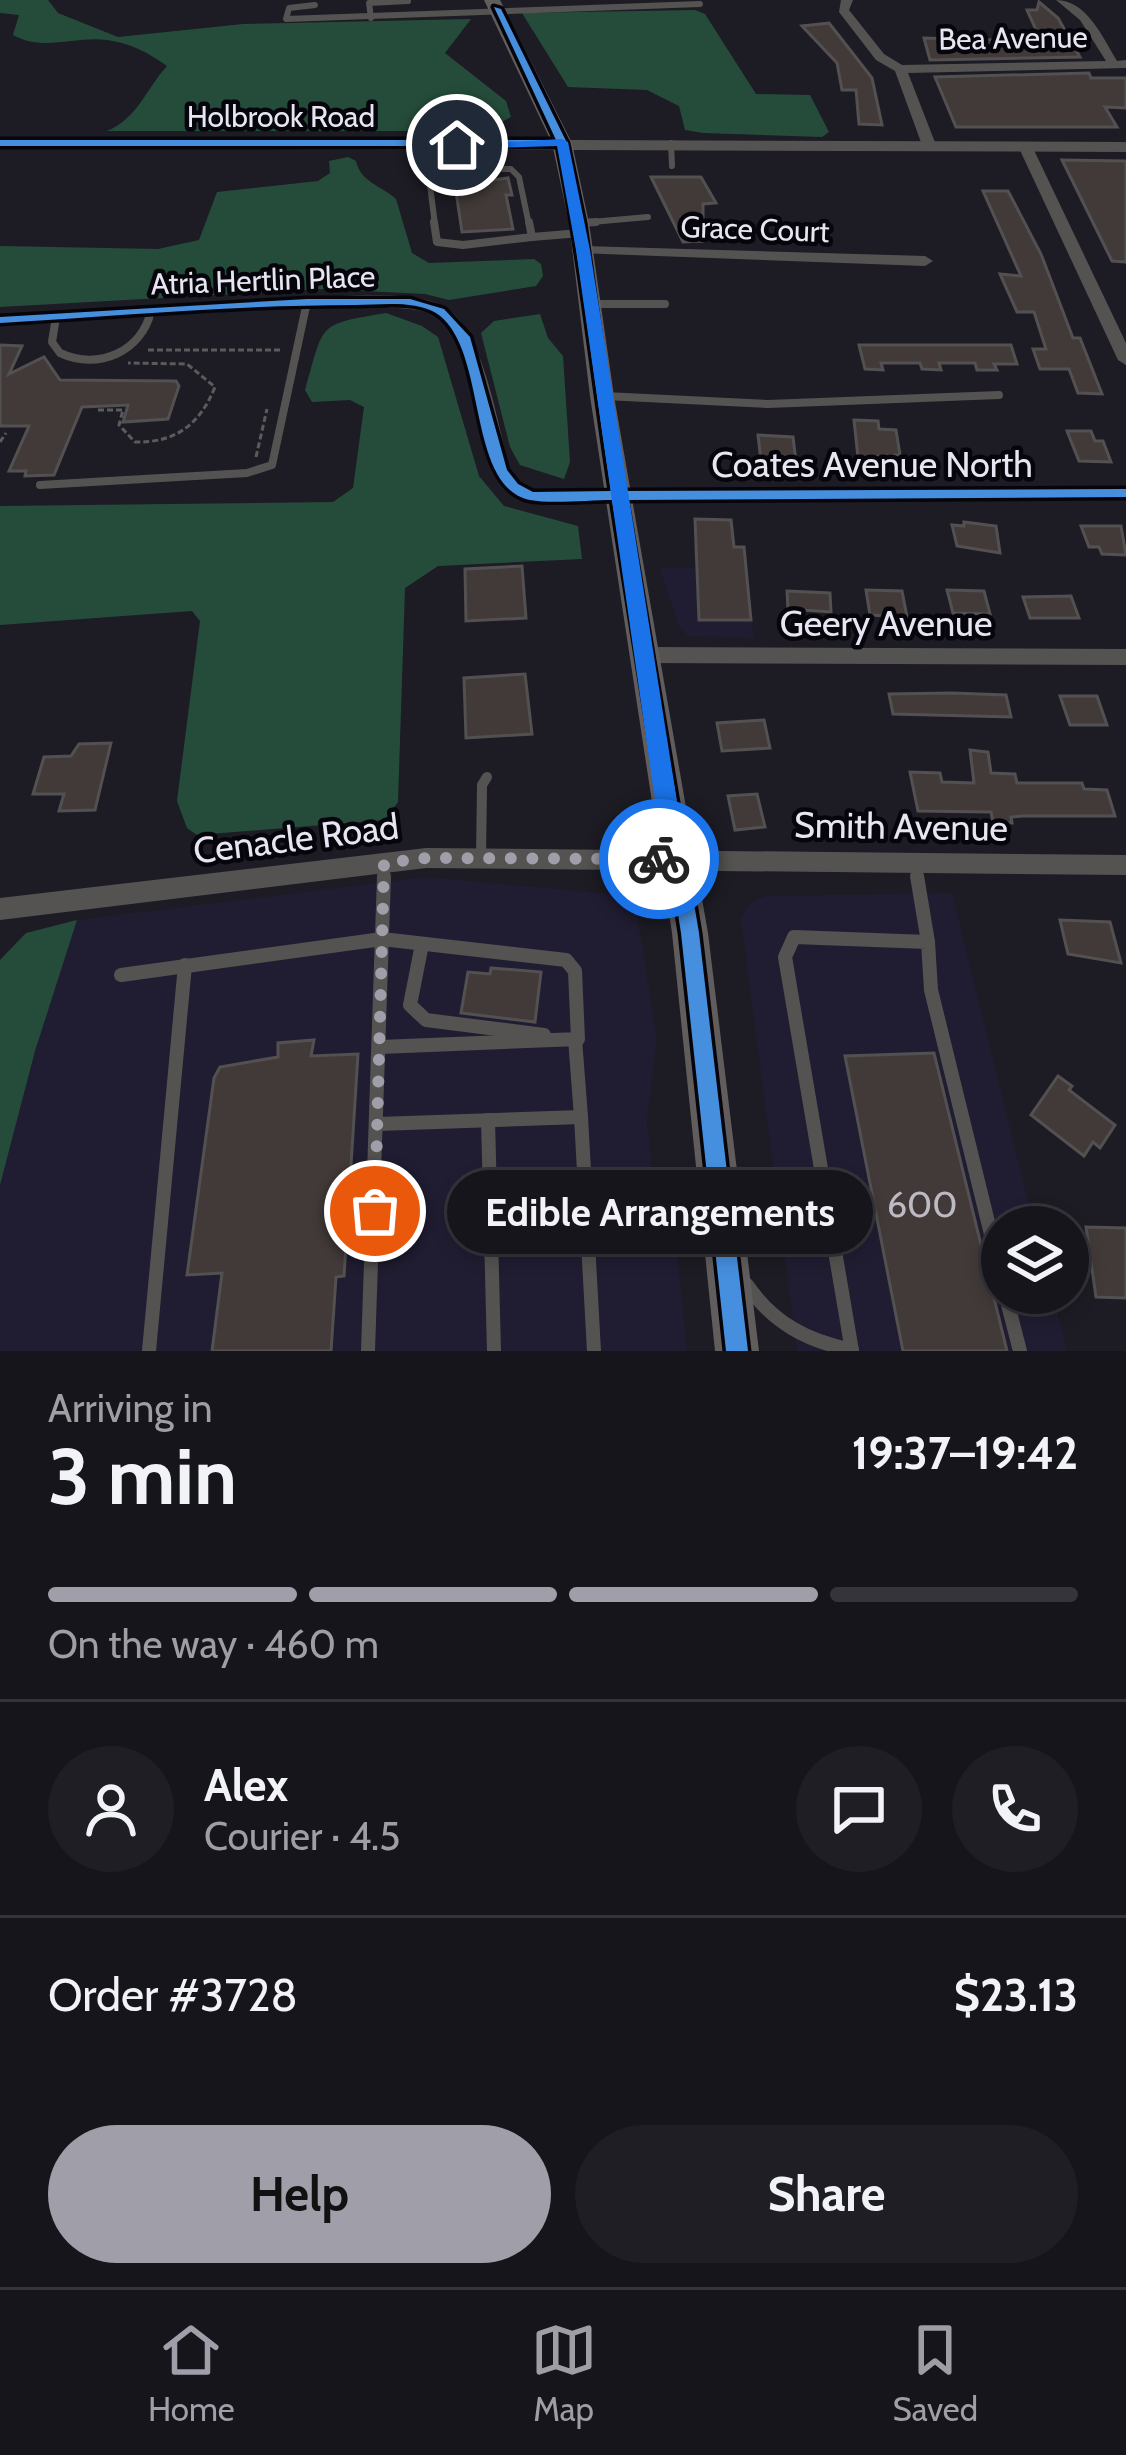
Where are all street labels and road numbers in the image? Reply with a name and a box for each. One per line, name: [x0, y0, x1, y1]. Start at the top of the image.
street label: Bea Avenue: [938, 18, 1088, 58]
street label: Holbrook Road: [187, 98, 375, 135]
street label: Grace Court: [680, 208, 830, 250]
street label: Atria Hertlin Place: [150, 258, 376, 302]
street label: Coates Avenue North: [711, 442, 1033, 486]
street label: Geery Avenue: [780, 601, 992, 645]
street label: Smith Avenue: [794, 802, 1008, 850]
street label: Cenacle Road: [191, 804, 401, 872]

